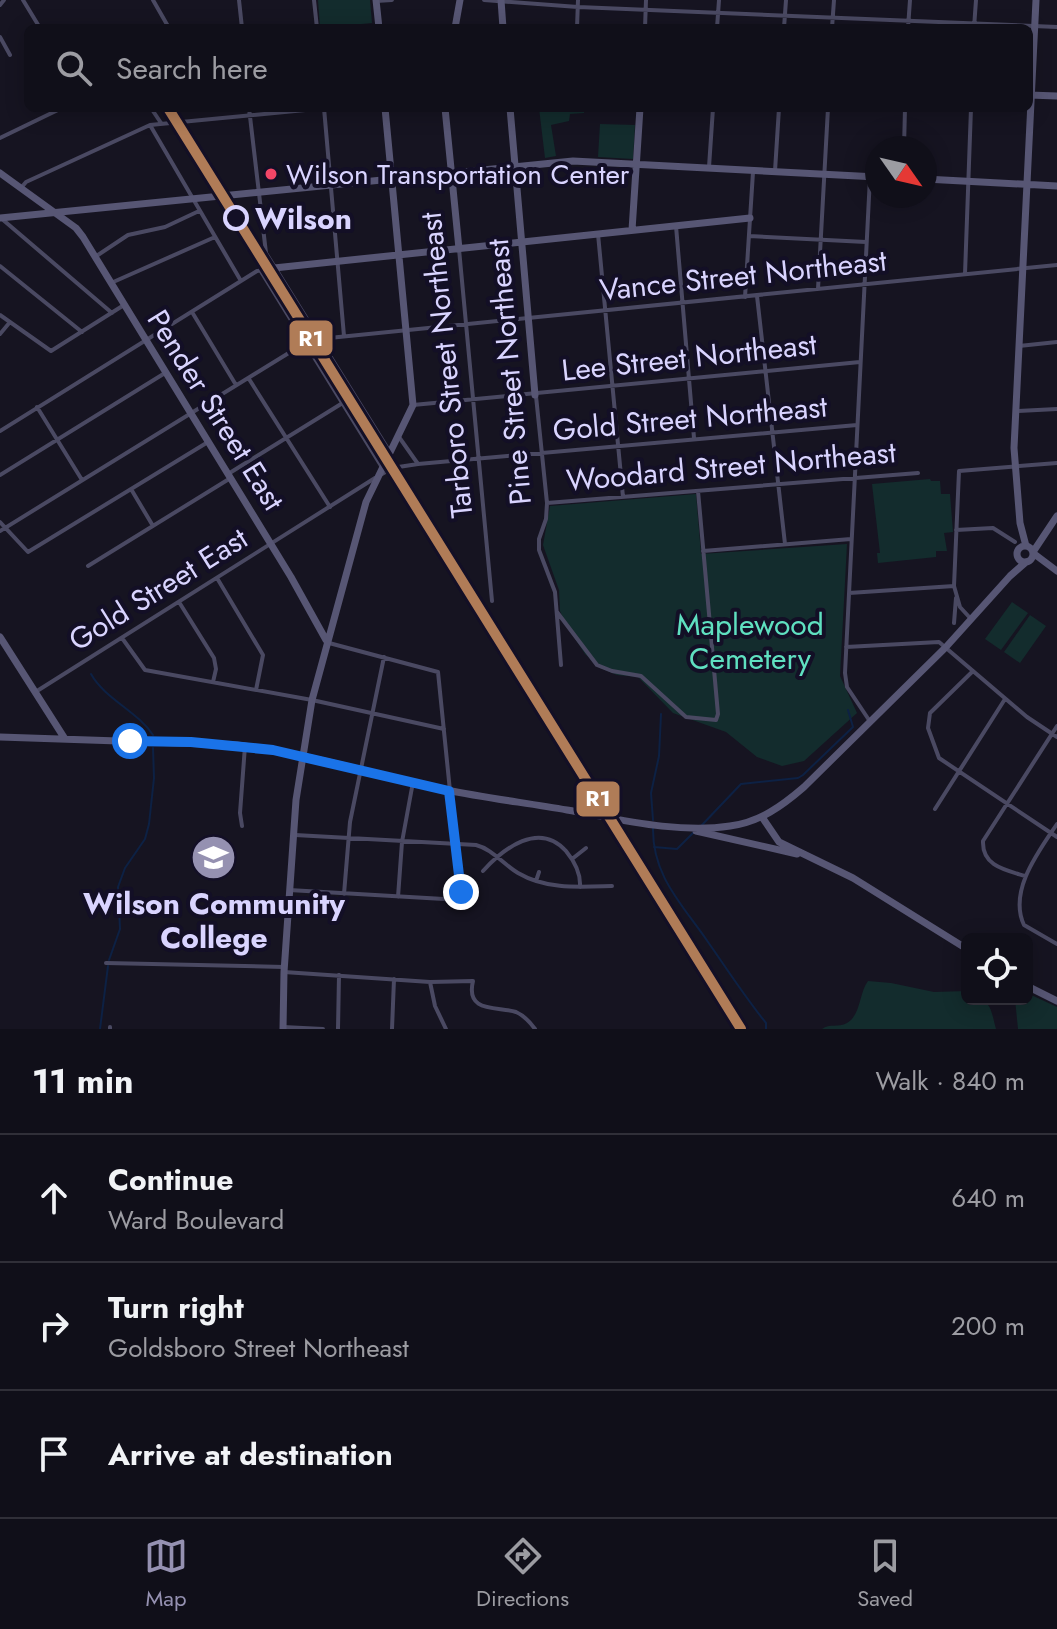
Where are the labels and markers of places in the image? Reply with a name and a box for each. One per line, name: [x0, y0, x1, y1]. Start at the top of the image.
place label: Wilson Transportation Center: [286, 154, 630, 195]
marker: Wilson Transportation Center: [263, 166, 279, 182]
place label: Wilson: [255, 197, 352, 240]
marker: Wilson: [224, 206, 248, 230]
school or university icon: Wilson Community College: [190, 833, 238, 881]
place label: Wilson Community College: [83, 882, 345, 959]

